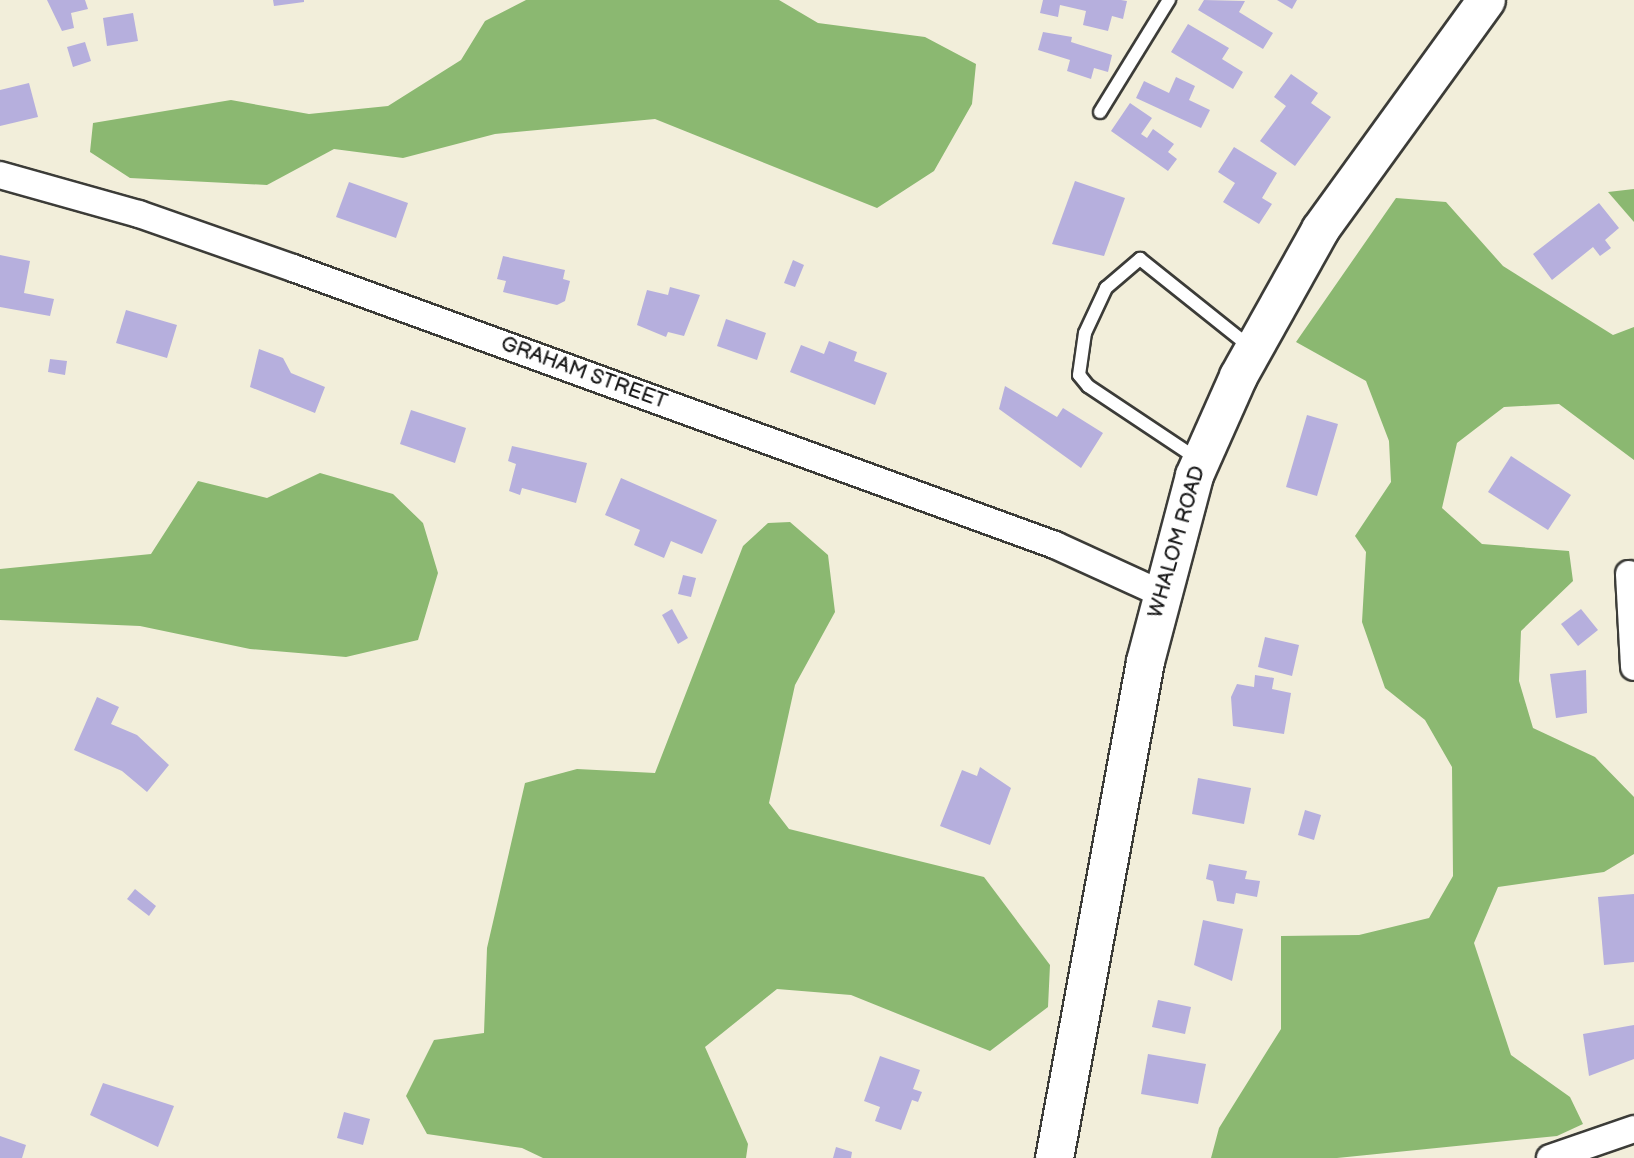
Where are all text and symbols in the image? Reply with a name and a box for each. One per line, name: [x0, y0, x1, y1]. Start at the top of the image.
street label: GRAHAM STREET: [497, 331, 671, 415]
street label: WHALOM ROAD: [1143, 463, 1211, 621]

